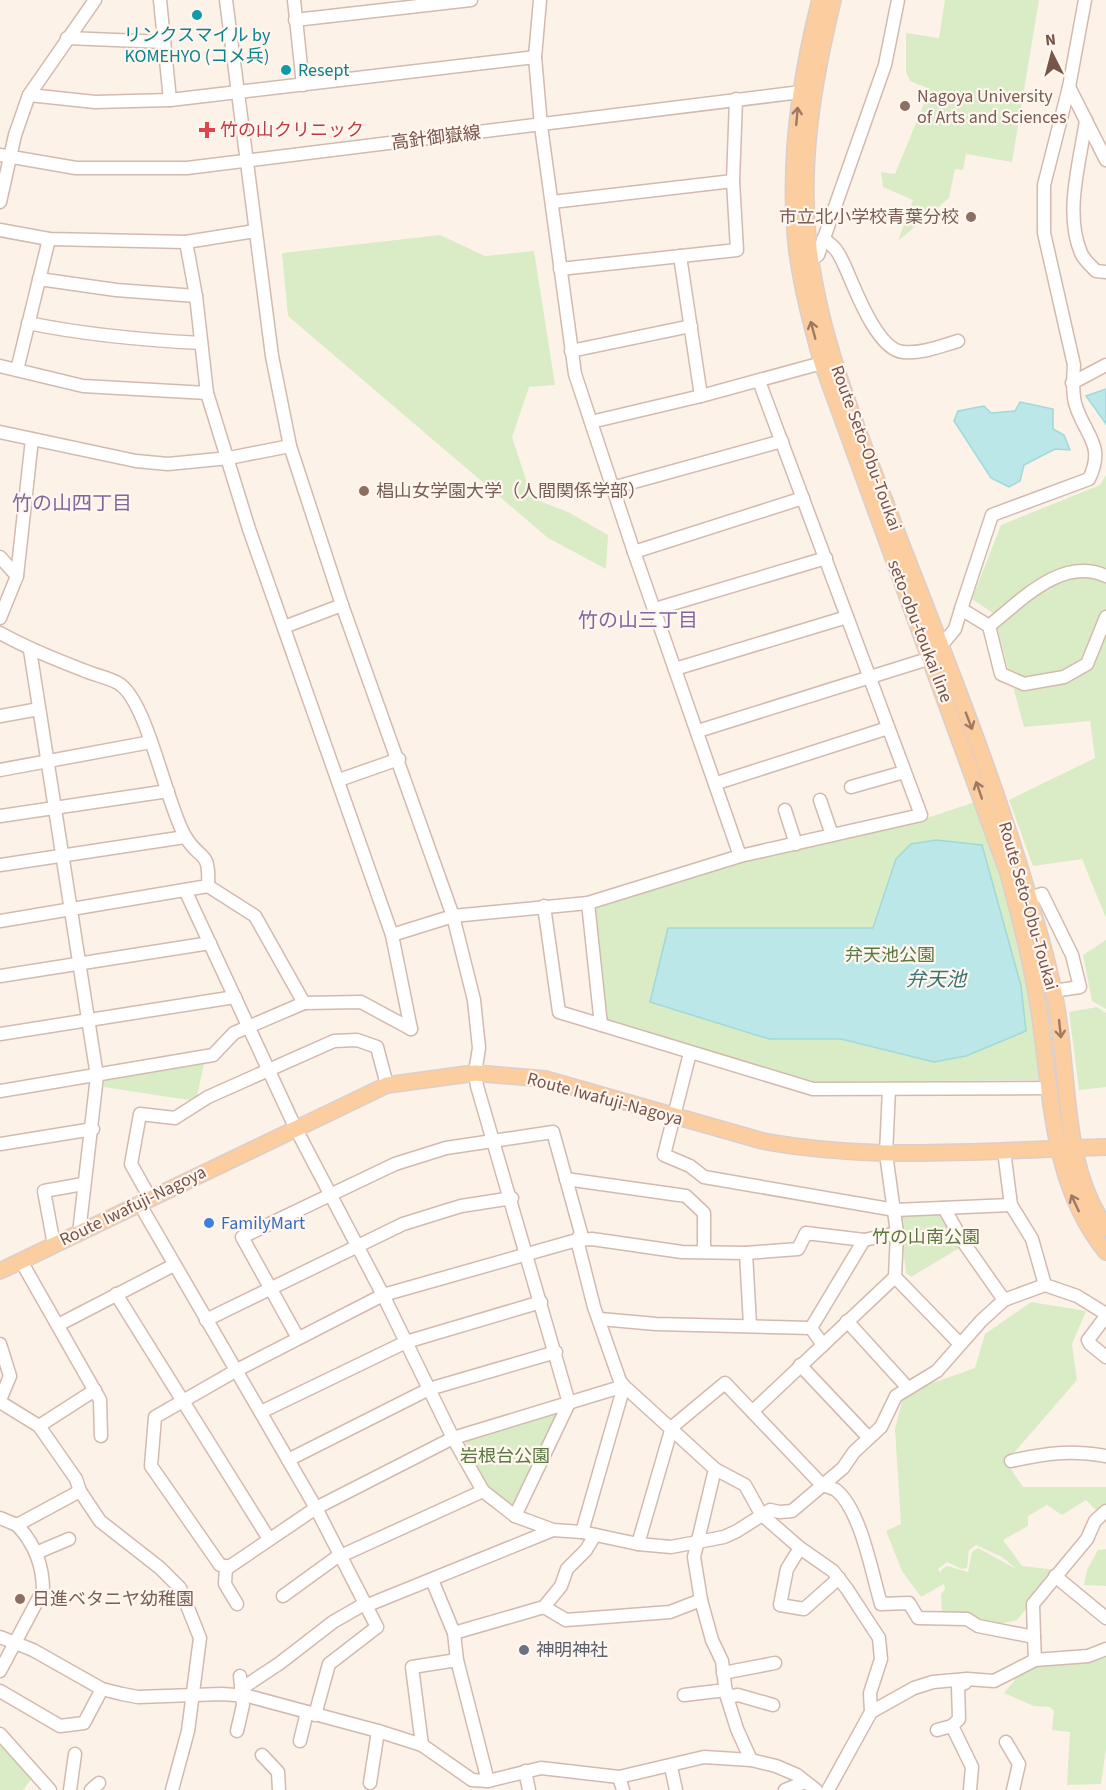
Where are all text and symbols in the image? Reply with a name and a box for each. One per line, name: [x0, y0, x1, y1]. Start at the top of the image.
marker: リンクスマイル by KOMEHYO (コメ兵): [190, 8, 204, 22]
place label: リンクスマイル by KOMEHYO (コメ兵): [124, 23, 271, 69]
north arrow: [1022, 24, 1082, 84]
text: N: [1044, 29, 1057, 52]
place label: Resept: [298, 58, 349, 83]
marker: Resept: [279, 63, 293, 77]
place label: Nagoya University of Arts and Sciences: [917, 84, 1066, 130]
marker: Nagoya University of Arts and Sciences: [898, 99, 912, 113]
one-way arrow: [792, 106, 803, 126]
place label: 竹の山クリニック: [220, 118, 364, 143]
street label: 高針御嶽線: [390, 120, 482, 156]
marker: 竹の山クリニック: [198, 121, 216, 139]
place label: 市立北小学校青葉分校: [779, 205, 959, 230]
marker: 市立北小学校青葉分校: [964, 210, 978, 224]
one-way arrow: [807, 321, 818, 340]
street label: Route Seto-Obu-Toukai: [824, 362, 908, 534]
place label: 椙山女学園大学（人間関係学部）: [376, 479, 646, 504]
marker: 椙山女学園大学（人間関係学部）: [357, 484, 371, 498]
district label: 竹の山四丁目: [12, 490, 132, 518]
street label: seto-obu-toukai line: [881, 556, 959, 706]
district label: 竹の山三丁目: [578, 607, 698, 635]
one-way arrow: [964, 712, 975, 730]
one-way arrow: [973, 781, 984, 800]
street label: Route Seto-Obu-Toukai: [992, 819, 1064, 993]
park label: 弁天池公園: [845, 943, 935, 968]
water label: 弁天池: [906, 966, 968, 994]
one-way arrow: [1055, 1018, 1066, 1038]
street label: Route Iwafuji-Nagoya: [524, 1066, 686, 1132]
street label: Route Iwafuji-Nagoya: [55, 1160, 211, 1252]
one-way arrow: [1069, 1194, 1081, 1212]
place label: FamilyMart: [221, 1211, 305, 1236]
marker: FamilyMart: [202, 1216, 216, 1230]
park label: 竹の山南公園: [872, 1225, 980, 1250]
park label: 岩根台公園: [460, 1444, 550, 1469]
place label: 日進ベタニヤ幼稚園: [32, 1587, 194, 1612]
marker: 日進ベタニヤ幼稚園: [13, 1592, 27, 1606]
place label: 神明神社: [536, 1638, 608, 1663]
marker: 神明神社: [517, 1643, 531, 1657]

